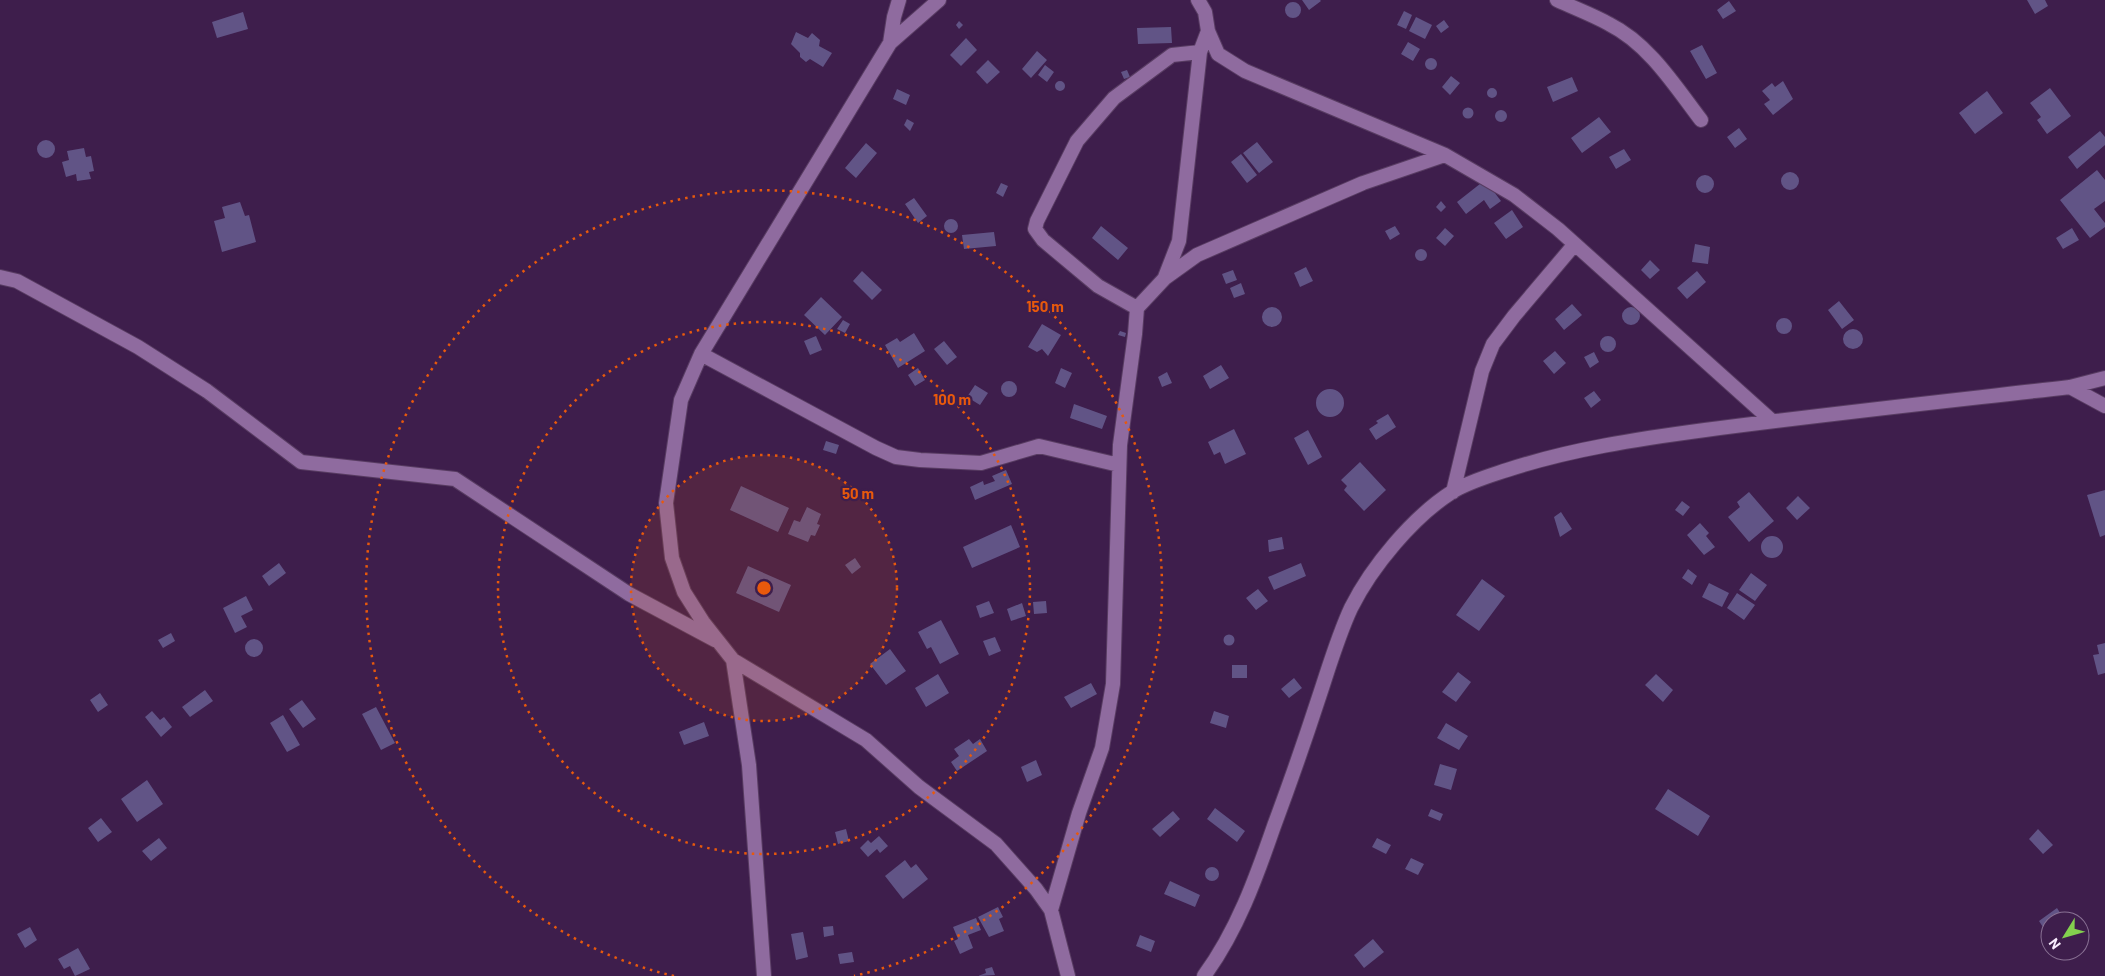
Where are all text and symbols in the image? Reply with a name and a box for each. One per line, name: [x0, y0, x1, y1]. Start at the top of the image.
text: 150 m: [1026, 297, 1064, 315]
text: 100 m: [933, 390, 971, 408]
text: 50 m: [842, 484, 874, 502]
centre of rings: [755, 579, 773, 597]
north arrow: [2040, 911, 2090, 961]
text: N: [2045, 935, 2064, 953]

